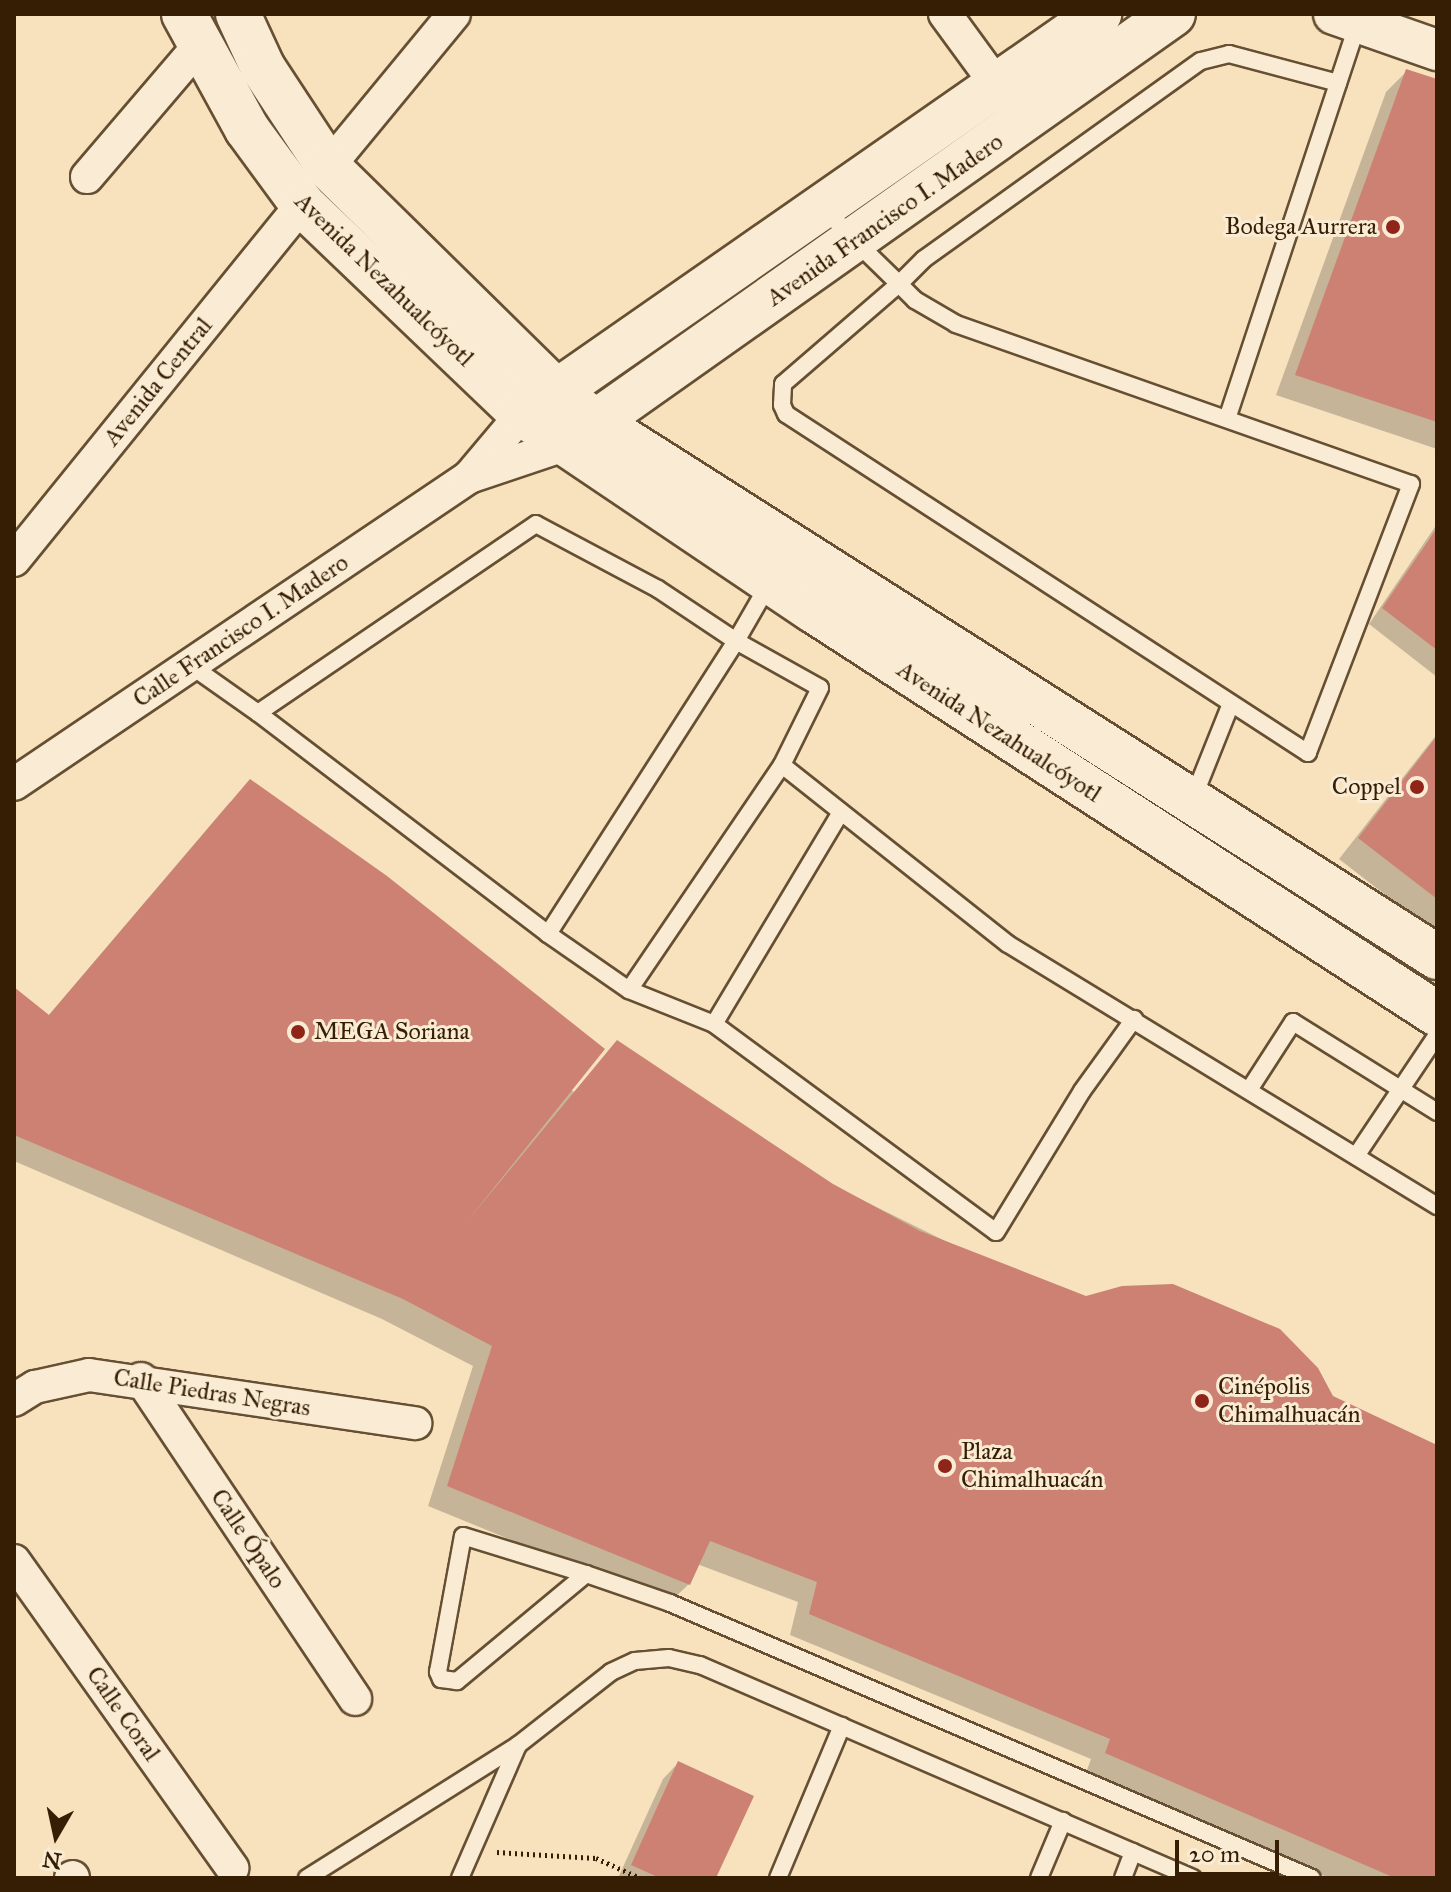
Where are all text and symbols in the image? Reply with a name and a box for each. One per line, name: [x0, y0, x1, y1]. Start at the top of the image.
street label: Avenida Francisco I. Madero: [761, 127, 1009, 313]
street label: Avenida Nezahualcóyotl: [289, 187, 479, 373]
place label: Bodega Aurrera: [1225, 213, 1377, 241]
marker: Bodega Aurrera: [1384, 218, 1402, 236]
street label: Avenida Central: [98, 312, 218, 452]
street label: Calle Francisco I. Madero: [128, 548, 354, 714]
street label: Avenida Nezahualcóyotl: [892, 655, 1106, 809]
place label: Coppel: [1332, 773, 1401, 801]
marker: Coppel: [1408, 778, 1426, 796]
place label: MEGA Soriana: [314, 1018, 470, 1046]
marker: MEGA Soriana: [289, 1023, 307, 1041]
street label: Calle Piedras Negras: [112, 1363, 312, 1423]
place label: Cinépolis Chimalhuacán: [1218, 1373, 1360, 1429]
marker: Cinépolis Chimalhuacán: [1193, 1392, 1211, 1410]
place label: Plaza Chimalhuacán: [961, 1438, 1103, 1494]
marker: Plaza Chimalhuacán: [936, 1457, 954, 1475]
street label: Calle Ópalo: [204, 1484, 292, 1594]
street label: Calle Coral: [80, 1661, 166, 1767]
north arrow: [16, 1796, 96, 1876]
scale bar: [1179, 1824, 1283, 1874]
text: 20 m: [1189, 1839, 1240, 1869]
text: N: [41, 1845, 64, 1875]

